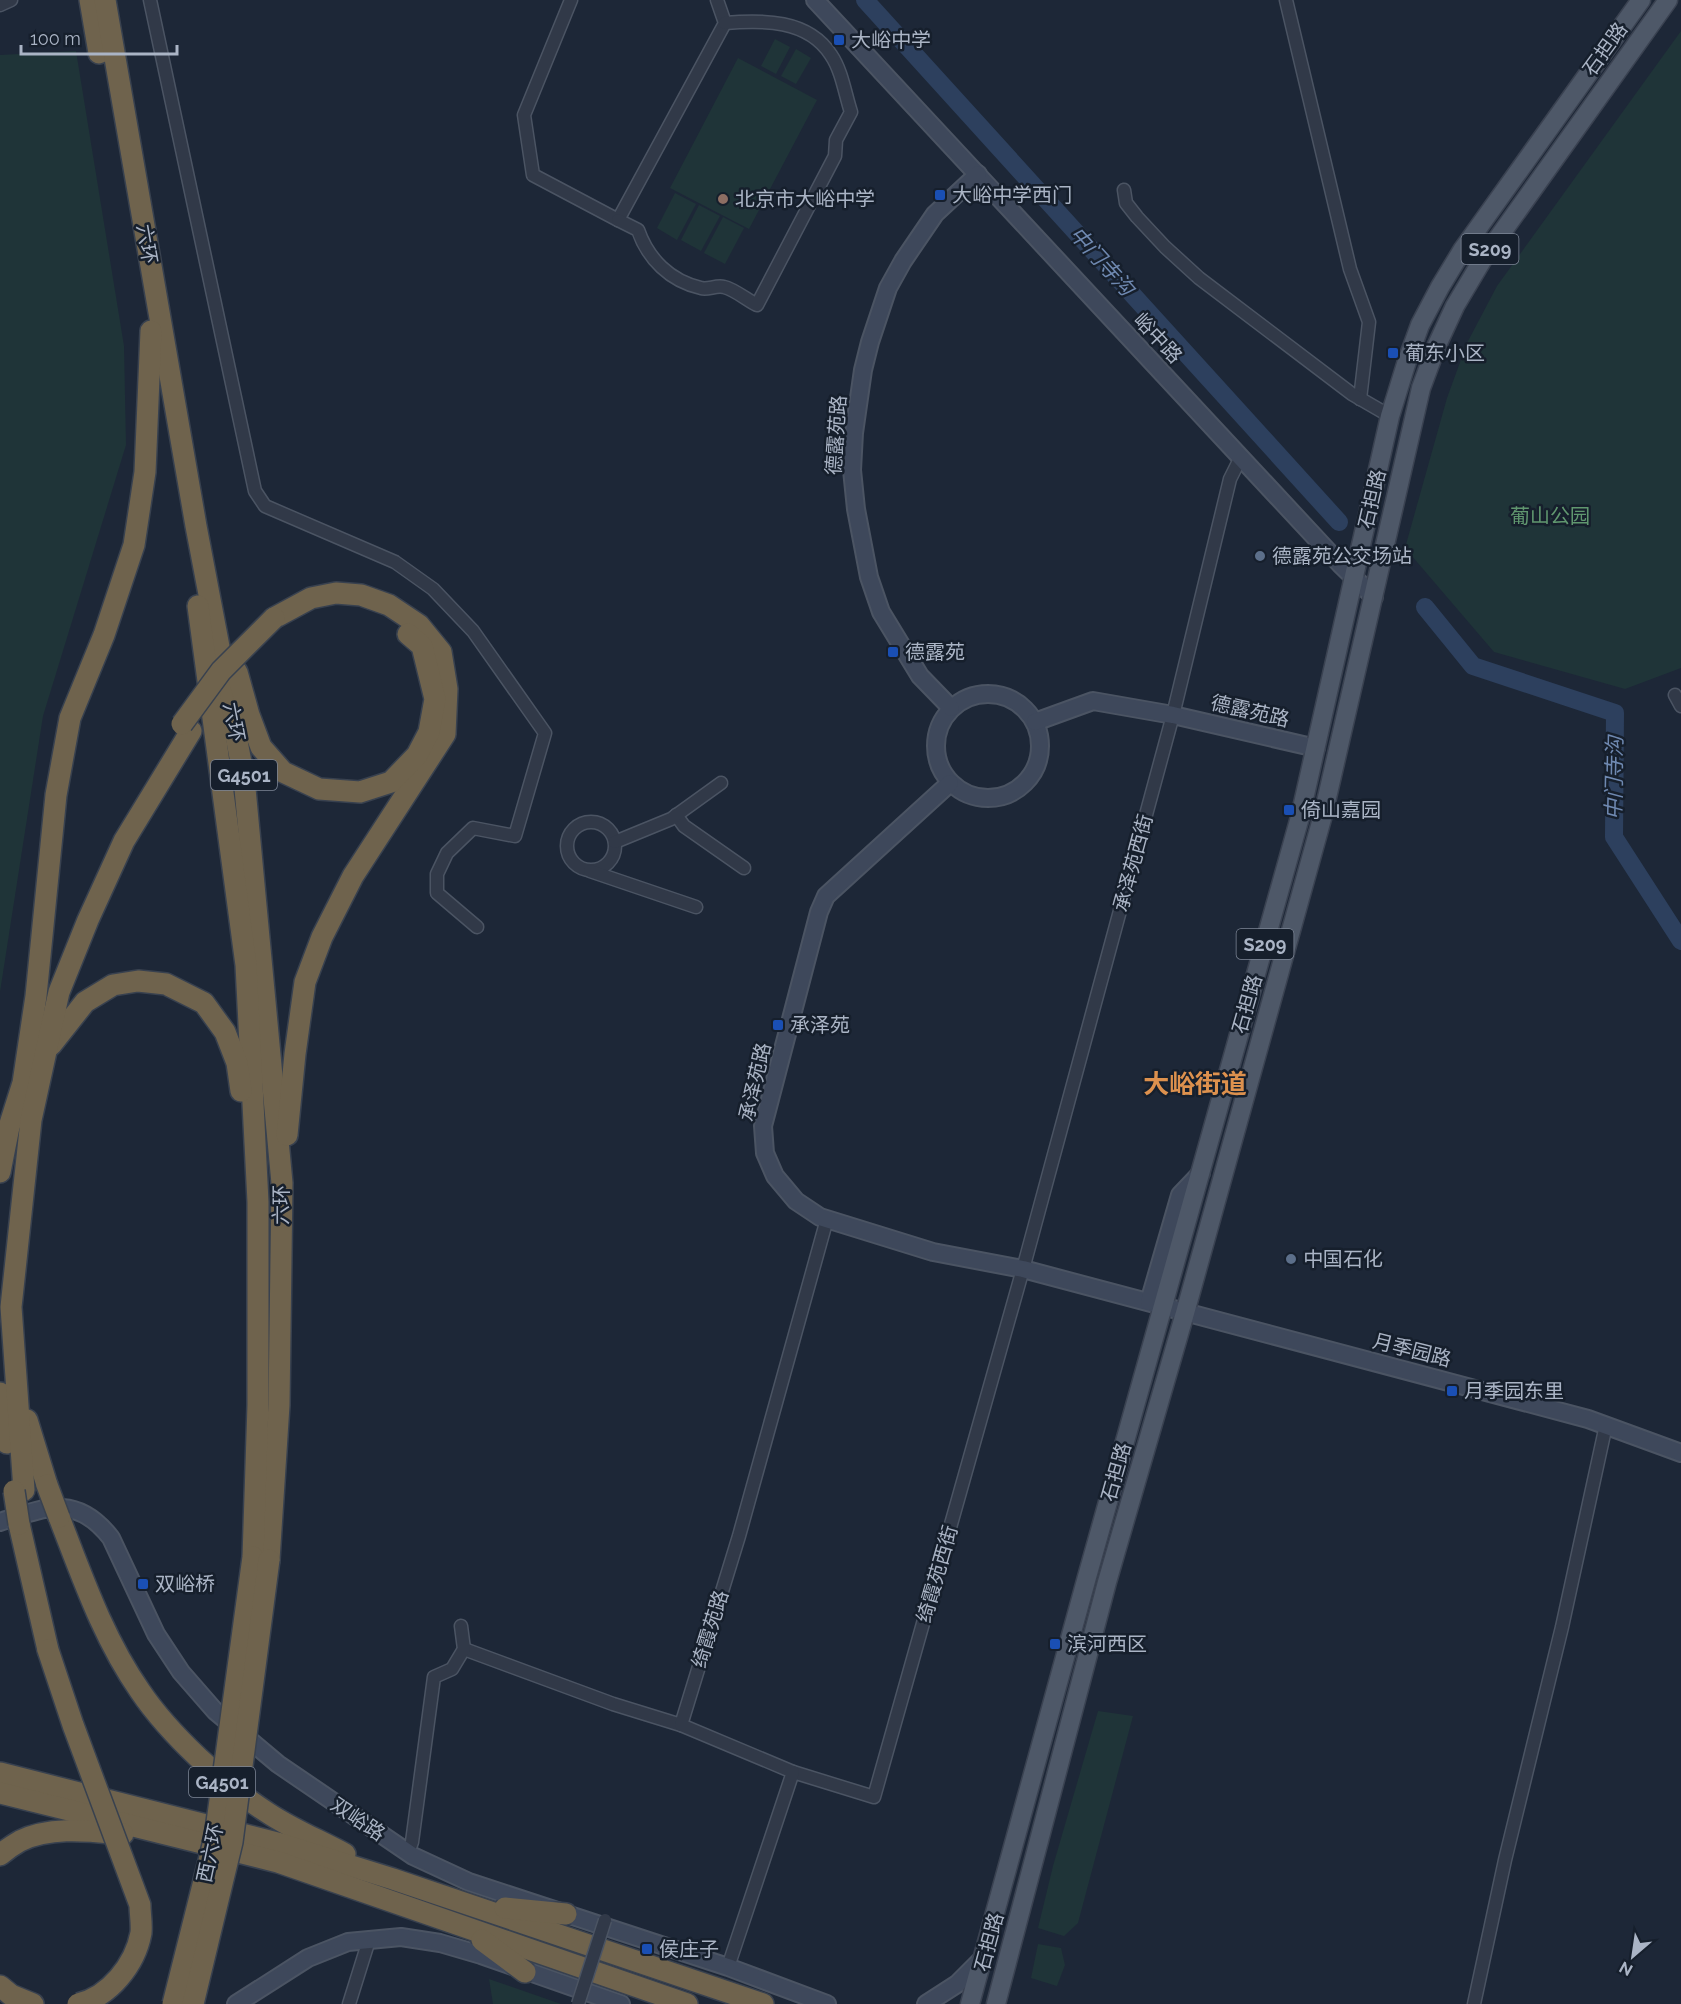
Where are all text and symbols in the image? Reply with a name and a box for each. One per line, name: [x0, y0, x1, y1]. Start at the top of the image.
scale bar: [21, 18, 177, 56]
street label: 石担路: [1578, 18, 1632, 80]
text: 100 m: [30, 28, 81, 49]
place label: 大峪中学: [851, 28, 931, 52]
marker: 大峪中学: [832, 33, 846, 47]
place label: 大峪中学西门: [952, 183, 1072, 207]
place label: 北京市大峪中学: [735, 187, 875, 211]
marker: 大峪中学西门: [933, 188, 947, 202]
marker: 北京市大峪中学: [716, 192, 730, 206]
water label: 中门寺沟: [1065, 221, 1141, 302]
street label: 六环: [132, 222, 162, 266]
road number: S209: [1462, 234, 1518, 264]
street label: 峪中路: [1129, 308, 1187, 368]
place label: 葡东小区: [1405, 341, 1485, 365]
marker: 葡东小区: [1386, 346, 1400, 360]
street label: 德露苑路: [821, 394, 851, 476]
street label: 石担路: [1354, 467, 1390, 531]
park label: 葡山公园: [1510, 504, 1590, 528]
place label: 德露苑公交场站: [1272, 544, 1412, 568]
marker: 德露苑公交场站: [1253, 549, 1267, 563]
place label: 德露苑: [905, 640, 965, 664]
marker: 德露苑: [886, 645, 900, 659]
street label: 德露苑路: [1208, 690, 1292, 732]
street label: 六环: [218, 700, 250, 744]
water label: 中门寺沟: [1601, 734, 1627, 820]
road number: G4501: [211, 760, 277, 790]
place label: 倚山嘉园: [1301, 798, 1381, 822]
marker: 倚山嘉园: [1282, 803, 1296, 817]
street label: 承泽苑西街: [1108, 812, 1158, 914]
road number: S209: [1236, 929, 1294, 959]
street label: 石担路: [1227, 972, 1267, 1036]
place label: 承泽苑: [790, 1013, 850, 1037]
marker: 承泽苑: [771, 1018, 785, 1032]
street label: 承泽苑路: [734, 1040, 776, 1124]
district label: 大峪街道: [1143, 1069, 1247, 1099]
street label: 六环: [269, 1185, 293, 1225]
place label: 中国石化: [1303, 1247, 1383, 1271]
marker: 中国石化: [1284, 1252, 1298, 1266]
street label: 月季园路: [1370, 1329, 1454, 1371]
place label: 月季园东里: [1464, 1379, 1564, 1403]
marker: 月季园东里: [1445, 1384, 1459, 1398]
street label: 石担路: [1096, 1440, 1136, 1504]
street label: 绮霞苑西街: [912, 1523, 962, 1625]
place label: 双峪桥: [155, 1572, 215, 1596]
marker: 双峪桥: [136, 1577, 150, 1591]
street label: 绮霞苑路: [687, 1587, 733, 1671]
place label: 滨河西区: [1067, 1632, 1147, 1656]
marker: 滨河西区: [1048, 1637, 1062, 1651]
road number: G4501: [189, 1767, 255, 1797]
street label: 双峪路: [326, 1792, 390, 1846]
street label: 西六环: [192, 1821, 228, 1885]
street label: 石担路: [970, 1910, 1008, 1974]
north arrow: [1603, 1926, 1663, 1986]
place label: 侯庄子: [659, 1937, 719, 1961]
marker: 侯庄子: [640, 1942, 654, 1956]
text: N: [1616, 1957, 1636, 1980]

